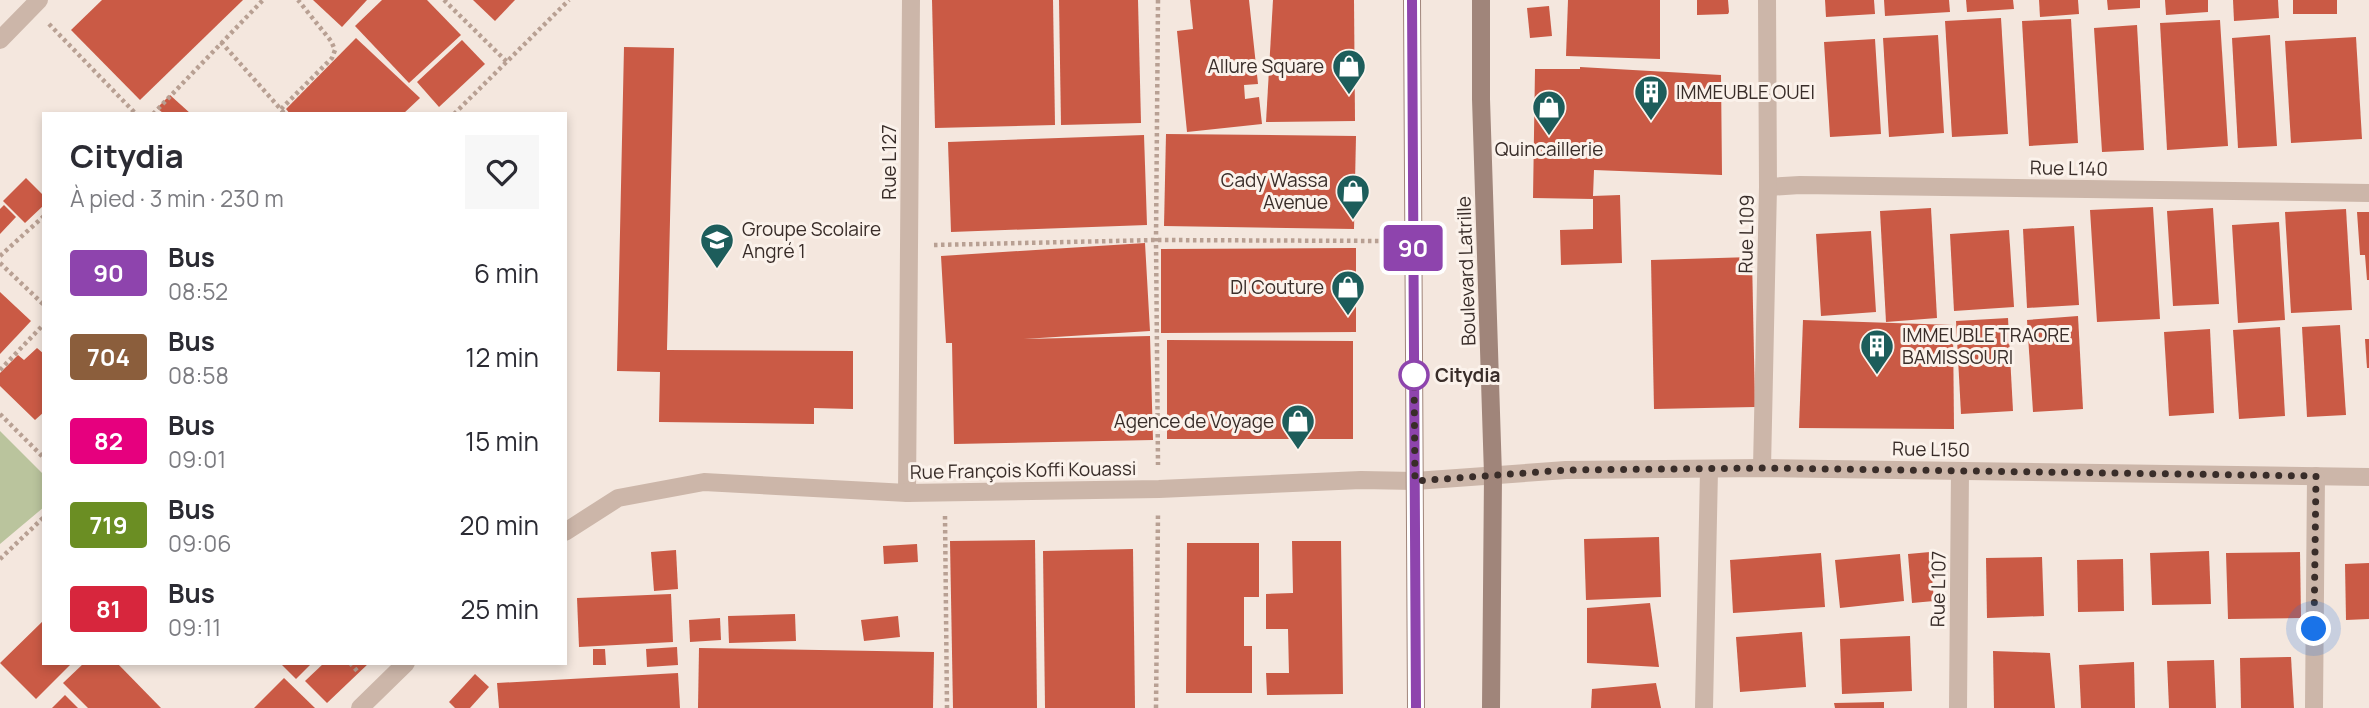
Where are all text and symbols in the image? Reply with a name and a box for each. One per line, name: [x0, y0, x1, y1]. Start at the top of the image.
shop icon: Allure Square: [1330, 47, 1368, 96]
place label: Allure Square: [1208, 53, 1324, 79]
building icon: IMMEUBLE OUEI: [1632, 73, 1670, 122]
place label: IMMEUBLE OUEI: [1676, 79, 1815, 105]
shop icon: Quincaillerie: [1530, 88, 1568, 137]
street label: Rue L127: [876, 124, 902, 200]
text: Citydia: [70, 133, 184, 178]
button: heart: [465, 135, 539, 209]
place label: Quincaillerie: [1495, 136, 1603, 162]
street label: Rue L140: [2030, 154, 2108, 182]
place label: Cady Wassa Avenue: [1221, 167, 1328, 215]
shop icon: Cady Wassa Avenue: [1334, 172, 1372, 221]
text: À pied · 3 min · 230 m: [70, 182, 284, 214]
street label: Rue L109: [1732, 194, 1760, 274]
street label: Boulevard Latrille: [1450, 196, 1482, 346]
place label: Groupe Scolaire Angré 1: [742, 216, 881, 264]
school or university icon: Groupe Scolaire Angré 1: [698, 221, 736, 270]
line badge: 90: [1382, 225, 1444, 271]
text: 90: [1398, 231, 1428, 264]
text: Bus: [168, 239, 215, 275]
text: 6 min: [474, 255, 539, 291]
text: 90: [93, 256, 124, 289]
shop icon: Dl Couture: [1329, 268, 1367, 317]
place label: Dl Couture: [1230, 274, 1324, 300]
text: 08:52: [168, 275, 228, 307]
place label: IMMEUBLE TRAORE BAMISSOURI: [1902, 322, 2070, 370]
text: Bus: [168, 323, 215, 359]
building icon: IMMEUBLE TRAORE BAMISSOURI: [1858, 327, 1896, 376]
text: 12 min: [465, 339, 539, 375]
text: 704: [87, 340, 130, 373]
text: 08:58: [168, 359, 229, 391]
marker: Citydia: [1399, 360, 1429, 390]
place label: Citydia: [1435, 362, 1501, 388]
shop icon: Agence de Voyage: [1279, 402, 1317, 451]
text: Bus: [168, 407, 215, 443]
place label: Agence de Voyage: [1114, 408, 1274, 434]
text: 15 min: [465, 423, 539, 459]
text: 82: [94, 424, 123, 457]
street label: Rue L150: [1892, 435, 1970, 463]
text: 09:01: [168, 443, 226, 475]
street label: Rue François Koffi Kouassi: [910, 455, 1136, 485]
text: Bus: [168, 491, 215, 527]
text: 20 min: [460, 507, 539, 543]
text: 719: [89, 508, 128, 541]
text: 09:06: [168, 527, 231, 559]
street label: Rue L107: [1924, 551, 1952, 627]
text: Bus: [168, 575, 215, 611]
text: 25 min: [460, 591, 539, 627]
text: 81: [96, 592, 121, 625]
text: 09:11: [168, 611, 221, 643]
your location: [2296, 611, 2331, 646]

